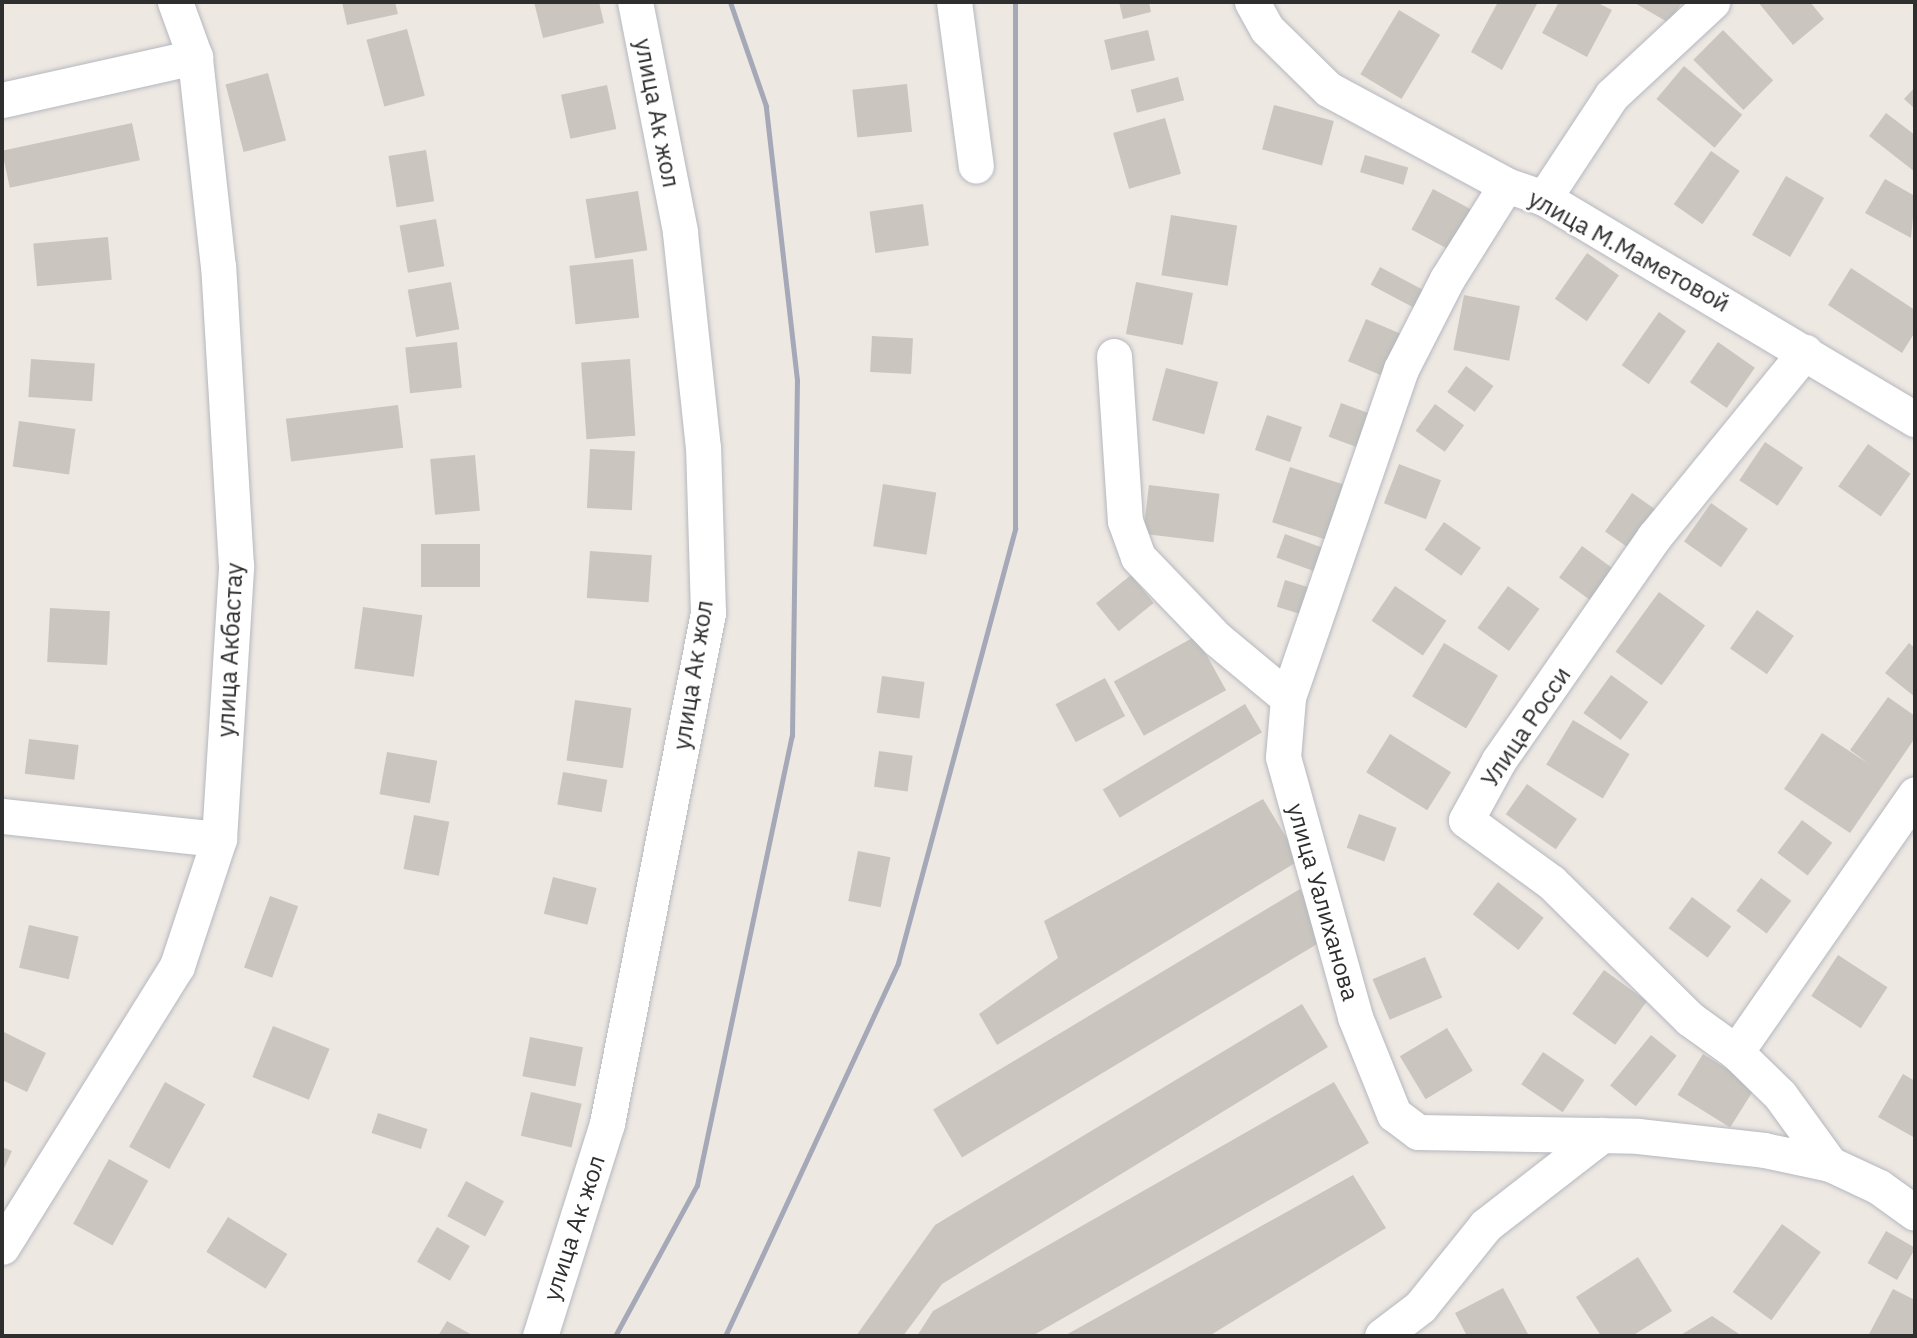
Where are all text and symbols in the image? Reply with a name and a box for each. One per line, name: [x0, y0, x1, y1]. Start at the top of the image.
street label: улица Ак жол: [628, 36, 686, 190]
street label: улица М.Маметовой: [1523, 184, 1735, 318]
street label: улица Акбастау: [211, 562, 249, 738]
street label: улица Ак жол: [667, 598, 719, 752]
street label: Улица Росси: [1475, 661, 1577, 793]
street label: улица Уалиханова: [1281, 800, 1365, 1004]
street label: улица Ак жол: [537, 1152, 611, 1304]

